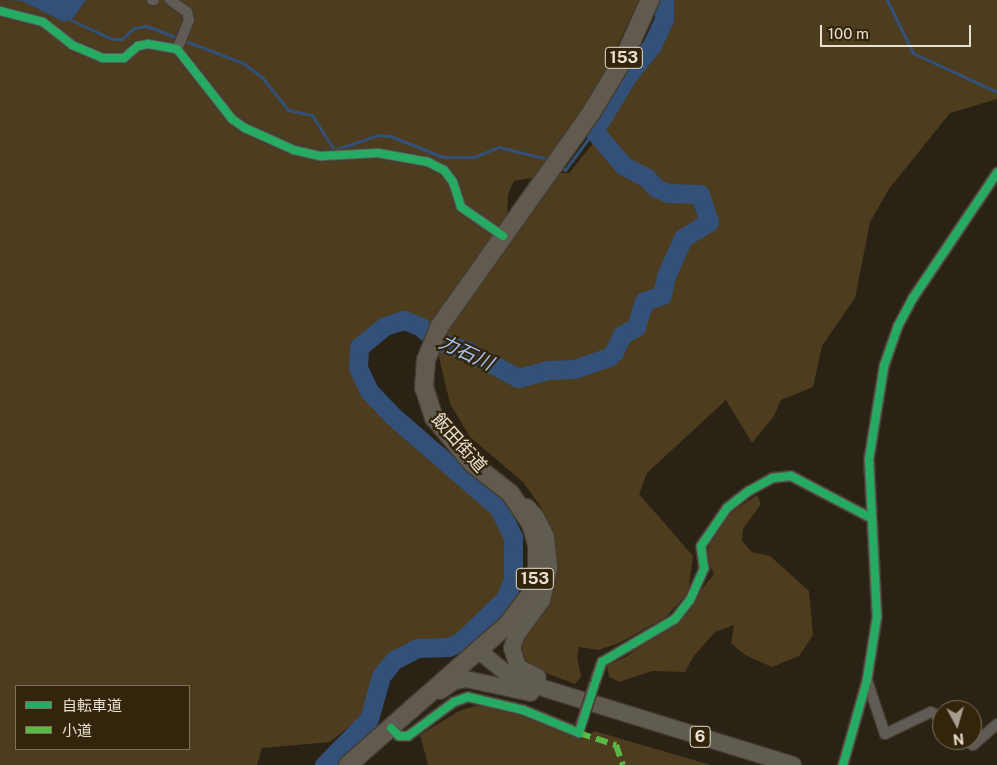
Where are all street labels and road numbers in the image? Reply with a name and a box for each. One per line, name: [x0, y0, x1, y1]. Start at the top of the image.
road number: 153: [604, 44, 644, 72]
street label: 飯田街道: [427, 409, 491, 477]
road number: 153: [515, 566, 555, 592]
road number: 6: [689, 724, 711, 750]

